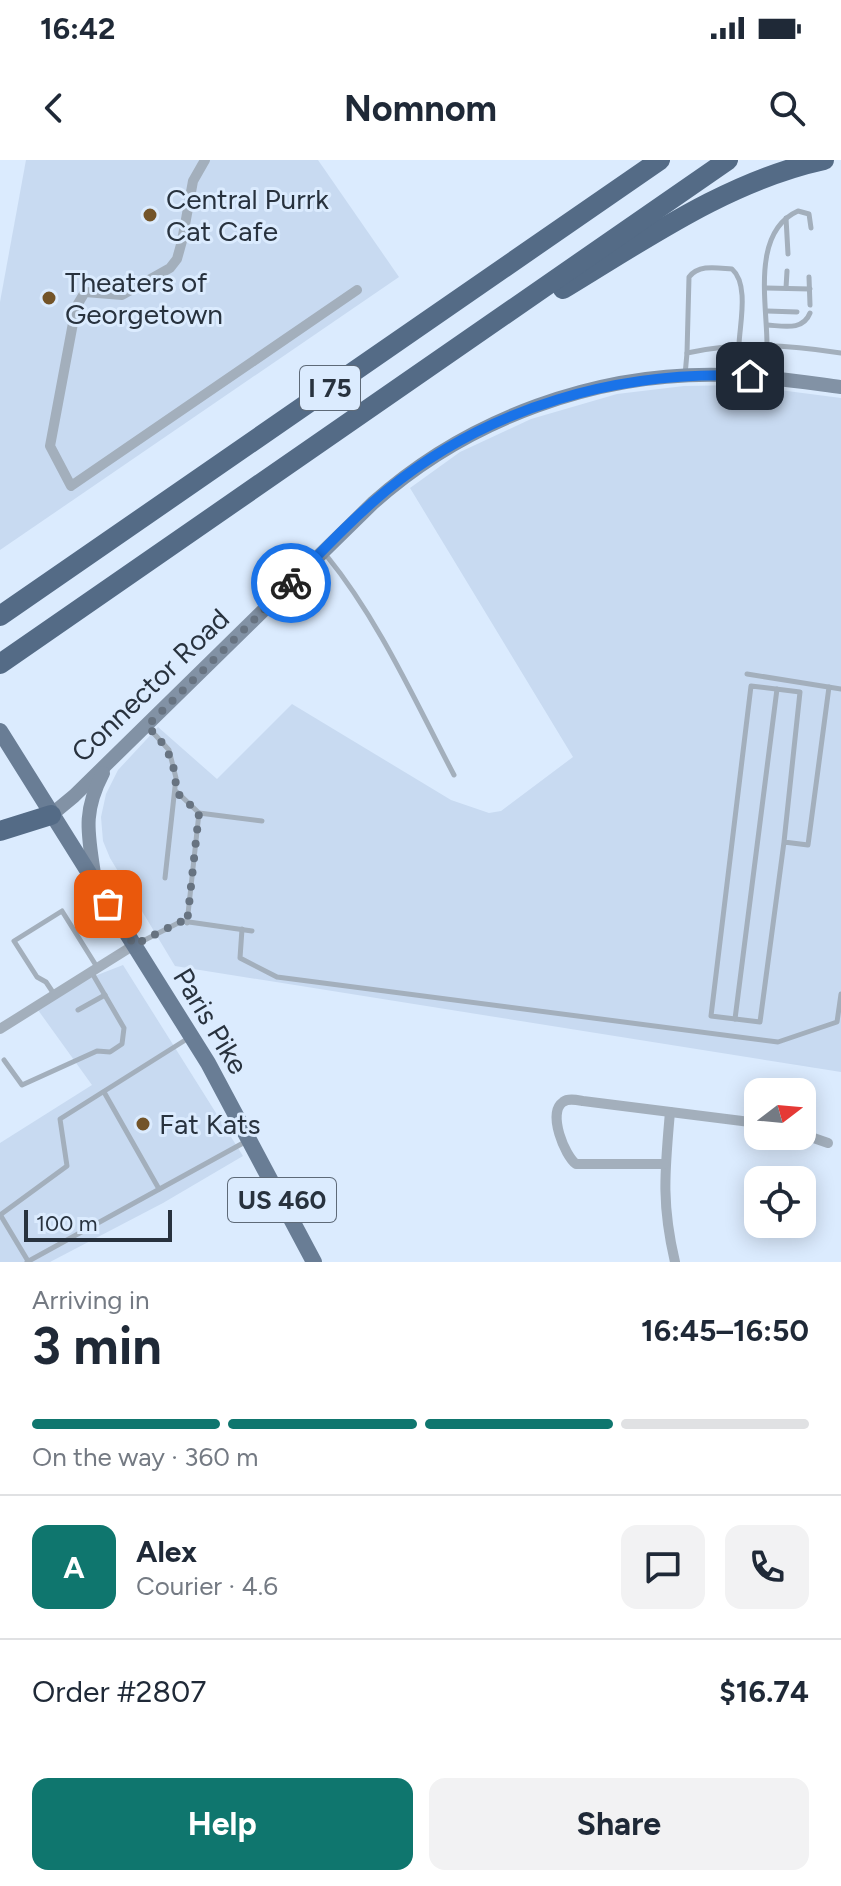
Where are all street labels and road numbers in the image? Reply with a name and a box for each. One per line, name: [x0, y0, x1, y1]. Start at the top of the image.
road number: I 75: [300, 366, 360, 410]
street label: Connector Road: [64, 601, 236, 769]
street label: Paris Pike: [166, 962, 256, 1080]
road number: US 460: [228, 1178, 336, 1222]

